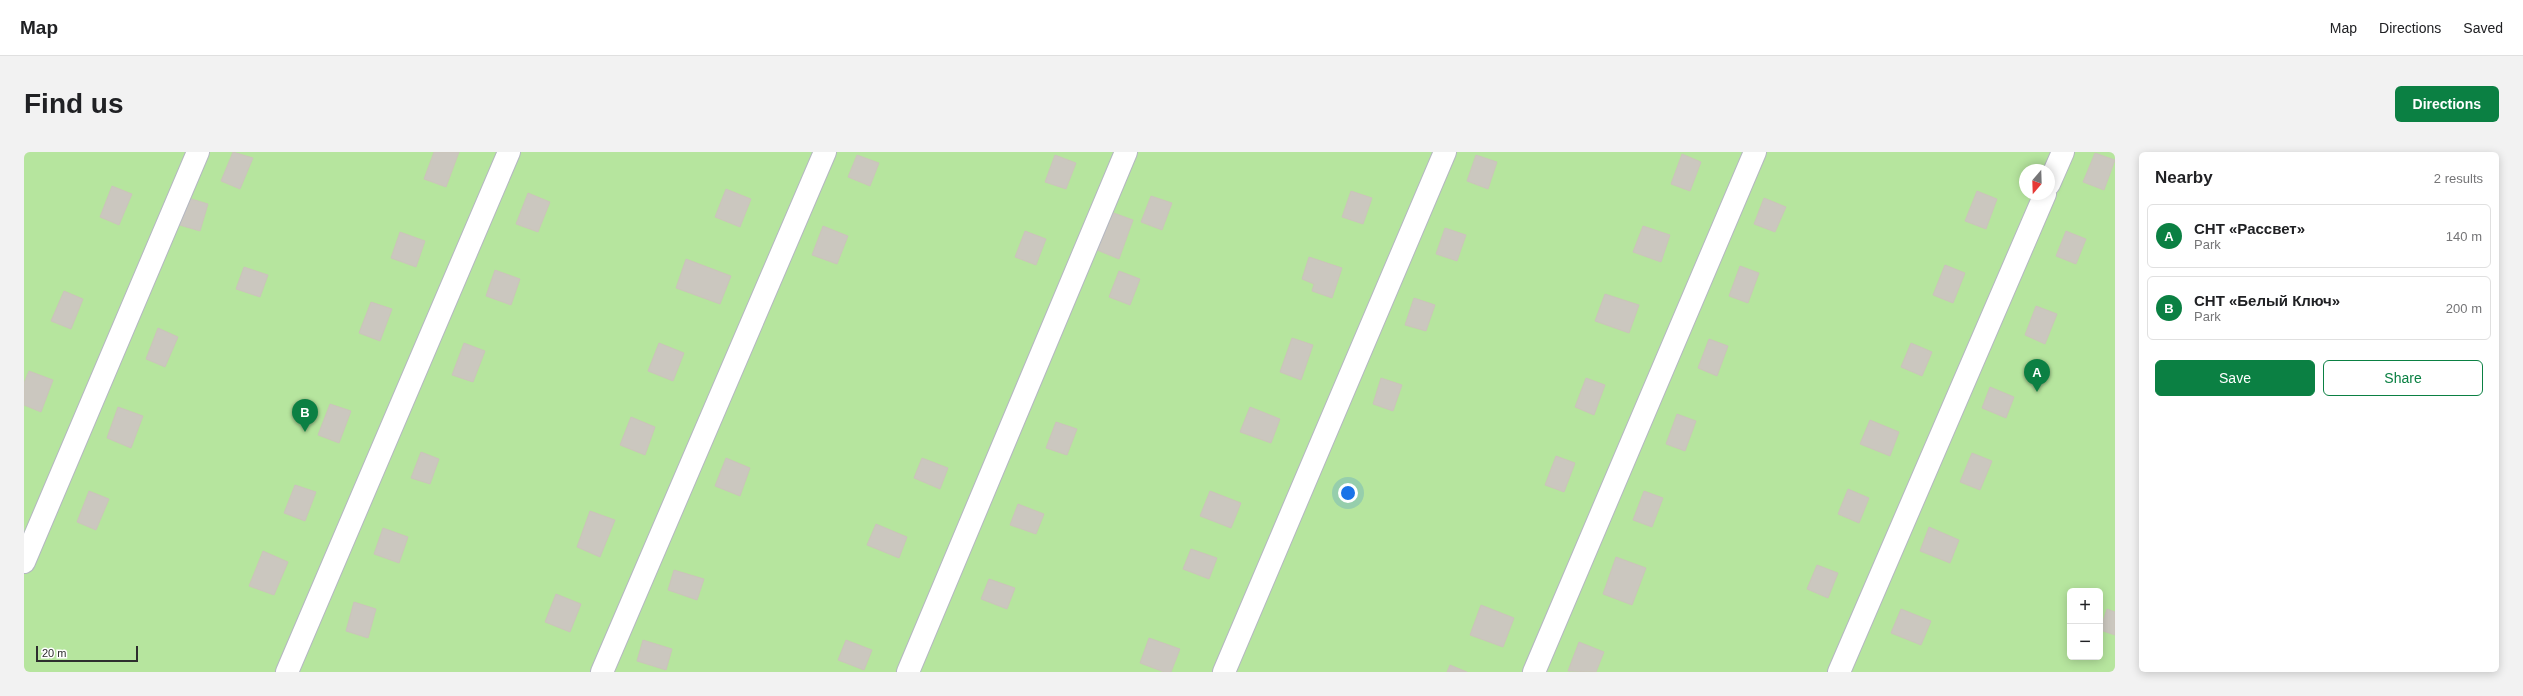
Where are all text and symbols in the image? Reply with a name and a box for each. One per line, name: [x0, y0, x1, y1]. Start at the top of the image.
text: Map: [20, 17, 58, 38]
text: Map: [2330, 20, 2357, 36]
text: Directions: [2379, 20, 2441, 36]
text: Saved: [2463, 20, 2503, 36]
button: Directions: [2395, 86, 2499, 122]
text: Find us: [24, 88, 124, 119]
north arrow: [2019, 164, 2055, 200]
text: Nearby: [2155, 168, 2213, 187]
text: 2 results: [2434, 171, 2483, 186]
text: СНТ «Рассвет»: [2194, 220, 2305, 237]
text: A: [2164, 229, 2174, 244]
text: 140 m: [2446, 229, 2482, 244]
text: Park: [2194, 237, 2221, 252]
text: СНТ «Белый Ключ»: [2194, 292, 2340, 309]
text: B: [2164, 301, 2174, 316]
text: 200 m: [2446, 301, 2482, 316]
text: Park: [2194, 309, 2221, 324]
pin: A: [2024, 359, 2050, 392]
button: Save: [2155, 360, 2315, 396]
button: Share: [2323, 360, 2483, 396]
pin: B: [292, 399, 318, 432]
your location: [1338, 483, 1358, 503]
map controls: [2067, 588, 2103, 660]
button: +: [2067, 588, 2103, 624]
button: −: [2067, 624, 2103, 660]
scale bar: [36, 644, 138, 663]
text: 20 m: [42, 647, 66, 659]

